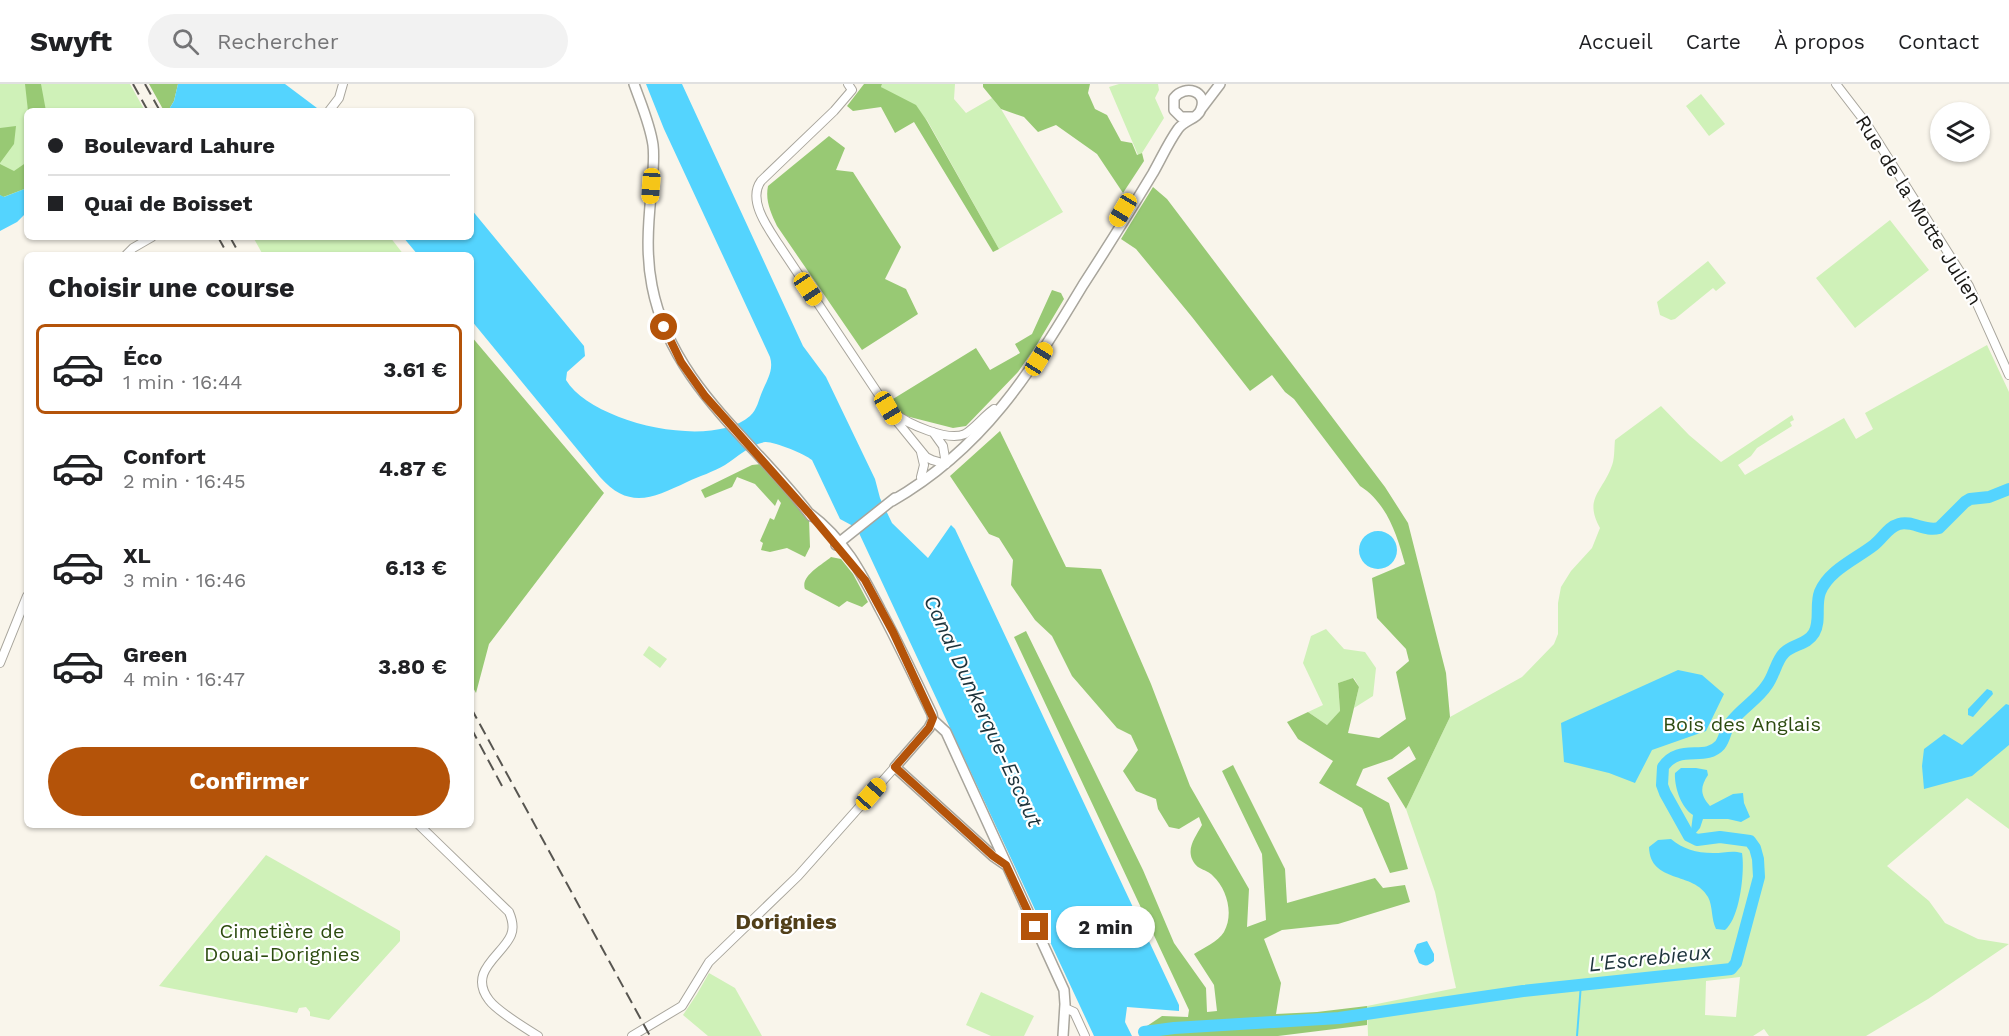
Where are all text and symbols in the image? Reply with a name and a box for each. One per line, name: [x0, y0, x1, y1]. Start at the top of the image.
search box: [148, 14, 568, 68]
text: Swyft: [30, 25, 112, 58]
icon: search: [169, 25, 202, 58]
text: Rechercher: [217, 29, 339, 54]
text: Accueil: [1578, 29, 1653, 54]
text: Carte: [1686, 29, 1741, 54]
text: À propos: [1774, 29, 1865, 54]
text: Contact: [1898, 29, 1979, 54]
map controls: [1930, 102, 1990, 162]
button: layers: [1930, 102, 1990, 162]
street label: Rue de la Motte Julien: [1851, 111, 1987, 309]
text: Boulevard Lahure: [84, 133, 275, 158]
car: [641, 167, 661, 205]
car: [1106, 190, 1140, 230]
text: Quai de Boisset: [84, 191, 252, 216]
car: [790, 269, 826, 309]
text: Choisir une course: [48, 272, 295, 304]
route start: [650, 313, 677, 340]
car: [1022, 339, 1056, 379]
icon: car: [51, 342, 105, 396]
text: Éco: [123, 345, 162, 370]
text: 3.61 €: [383, 357, 447, 382]
text: 1 min · 16:44: [123, 370, 242, 394]
car: [871, 388, 905, 428]
icon: car: [51, 441, 105, 495]
text: Confort: [123, 444, 206, 469]
text: 4.87 €: [379, 456, 447, 481]
text: 2 min · 16:45: [123, 469, 246, 493]
icon: car: [51, 540, 105, 594]
text: XL: [123, 543, 151, 568]
text: 6.13 €: [385, 555, 447, 580]
text: 3 min · 16:46: [123, 568, 246, 592]
water label: Canal Dunkerque-Escaut: [919, 591, 1048, 831]
icon: car: [51, 639, 105, 693]
text: Green: [123, 642, 187, 667]
text: 3.80 €: [378, 654, 447, 679]
text: 4 min · 16:47: [123, 667, 245, 691]
park label: Bois des Anglais: [1663, 712, 1821, 736]
button: Confirmer: [48, 747, 450, 816]
car: [852, 775, 890, 813]
callout: 2 min: [1056, 906, 1155, 948]
district label: Dorignies: [735, 909, 837, 934]
route end: [1021, 913, 1048, 940]
text: 2 min: [1078, 915, 1133, 939]
park label: Cimetière de Douai-Dorignies: [204, 919, 360, 966]
water label: L'Escrebieux: [1587, 939, 1714, 976]

